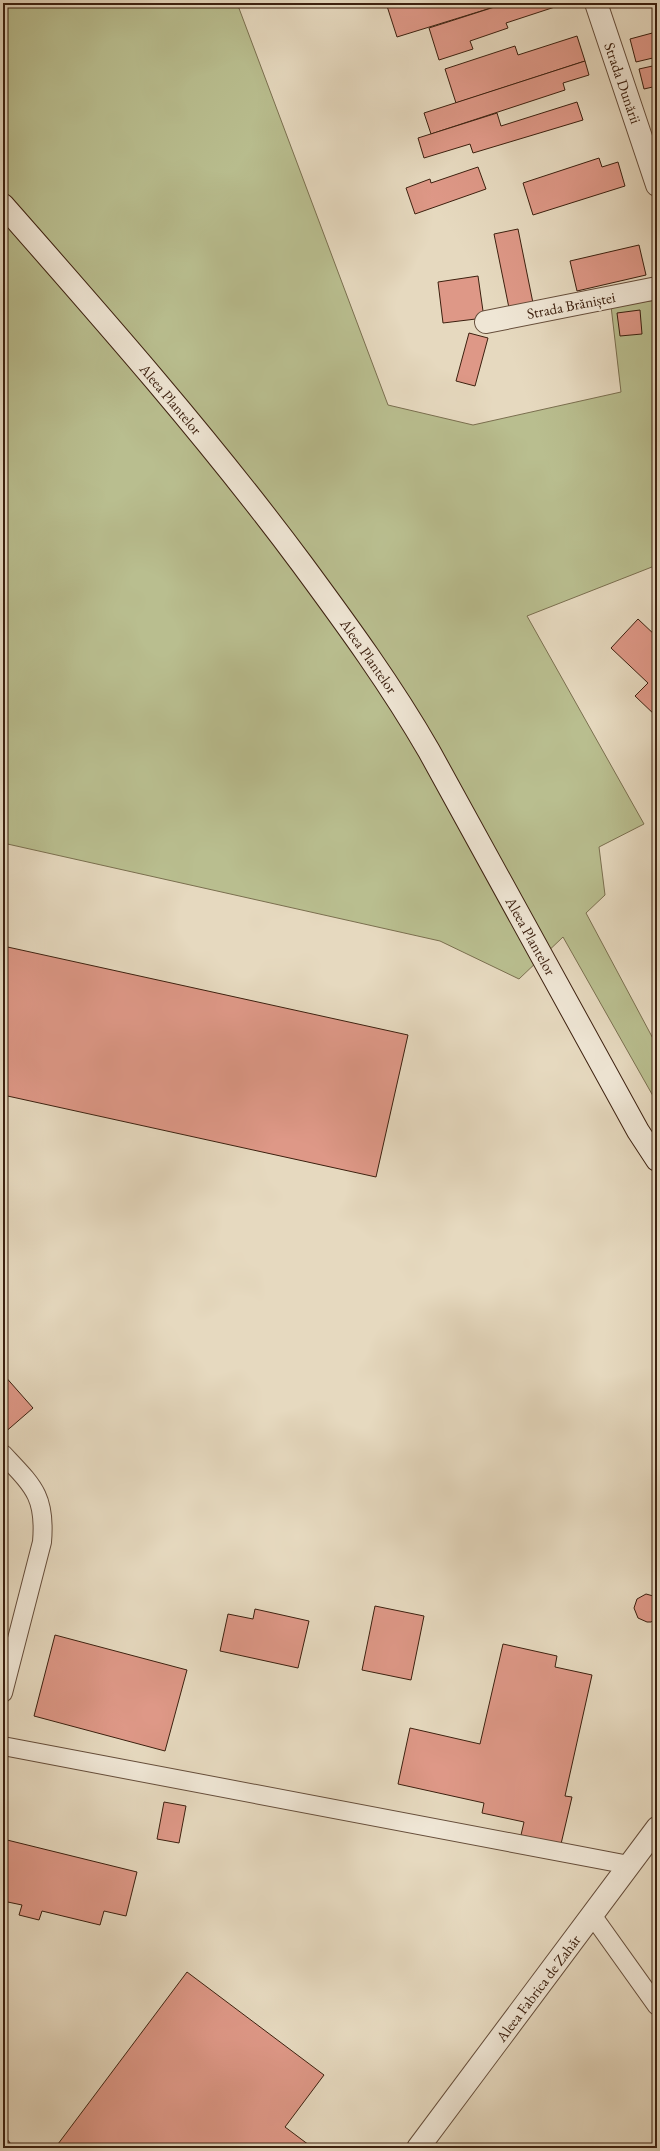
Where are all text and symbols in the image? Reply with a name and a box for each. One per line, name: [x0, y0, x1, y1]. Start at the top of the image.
street label: Strada Dunării: [600, 40, 646, 126]
street label: Strada Brăniștei: [525, 287, 617, 323]
street label: Aleea Plantelor: [135, 359, 206, 438]
street label: Aleea Plantelor: [336, 614, 402, 697]
street label: Aleea Plantelor: [501, 893, 560, 979]
street label: Aleea Fabrica de Zahăr: [491, 1931, 584, 2046]

